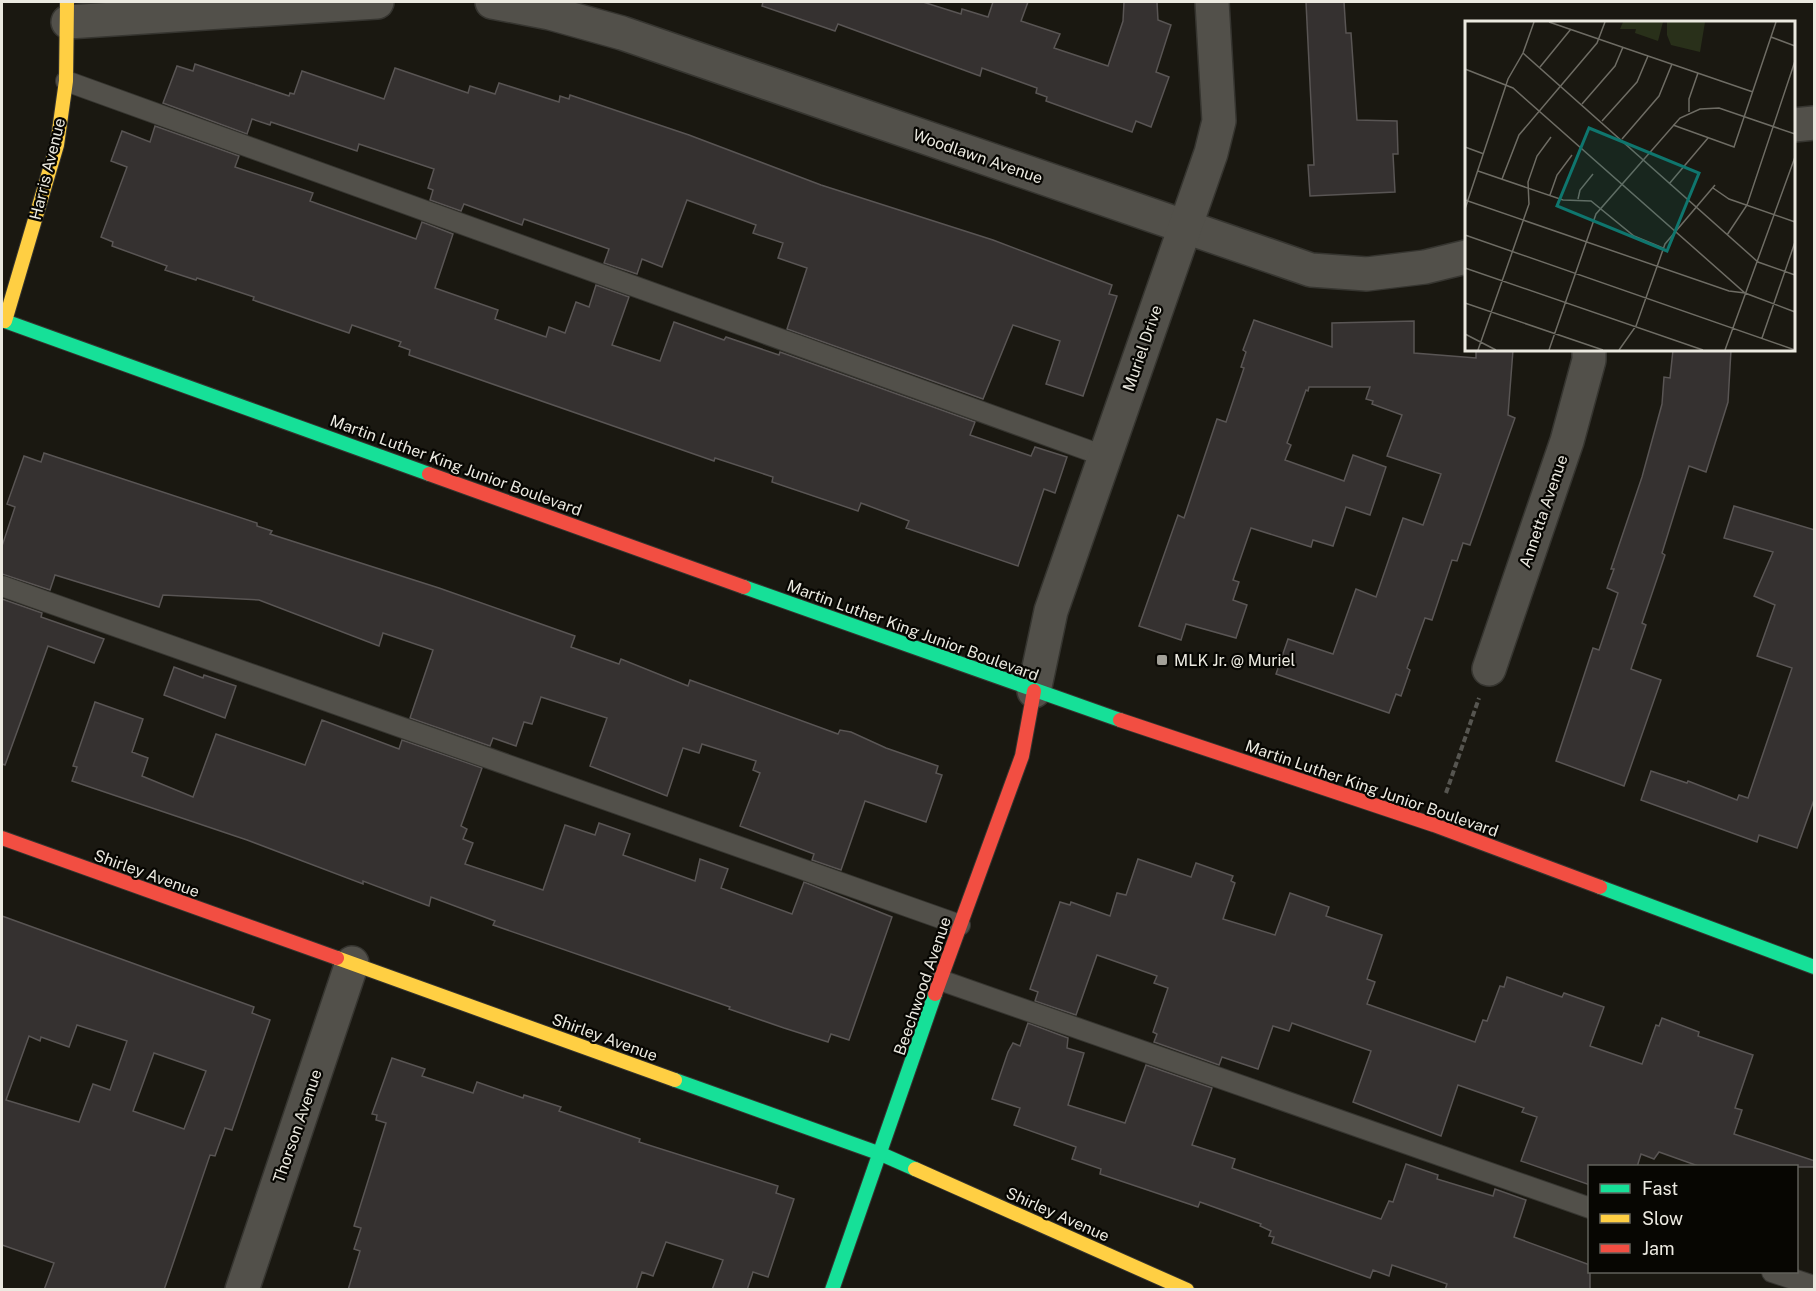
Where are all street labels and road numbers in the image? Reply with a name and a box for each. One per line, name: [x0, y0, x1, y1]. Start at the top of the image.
street label: Harris Avenue: [26, 116, 69, 222]
street label: Woodlawn Avenue: [910, 125, 1045, 188]
street label: Muriel Drive: [1119, 303, 1166, 394]
street label: Martin Luther King Junior Boulevard: [327, 411, 584, 520]
street label: Annetta Avenue: [1515, 452, 1572, 570]
street label: Martin Luther King Junior Boulevard: [784, 576, 1041, 685]
street label: Martin Luther King Junior Boulevard: [1243, 736, 1501, 841]
street label: Shirley Avenue: [91, 846, 202, 901]
street label: Beechwood Avenue: [890, 914, 955, 1058]
street label: Shirley Avenue: [549, 1010, 660, 1065]
street label: Thorson Avenue: [269, 1067, 326, 1186]
street label: Shirley Avenue: [1003, 1183, 1112, 1246]

